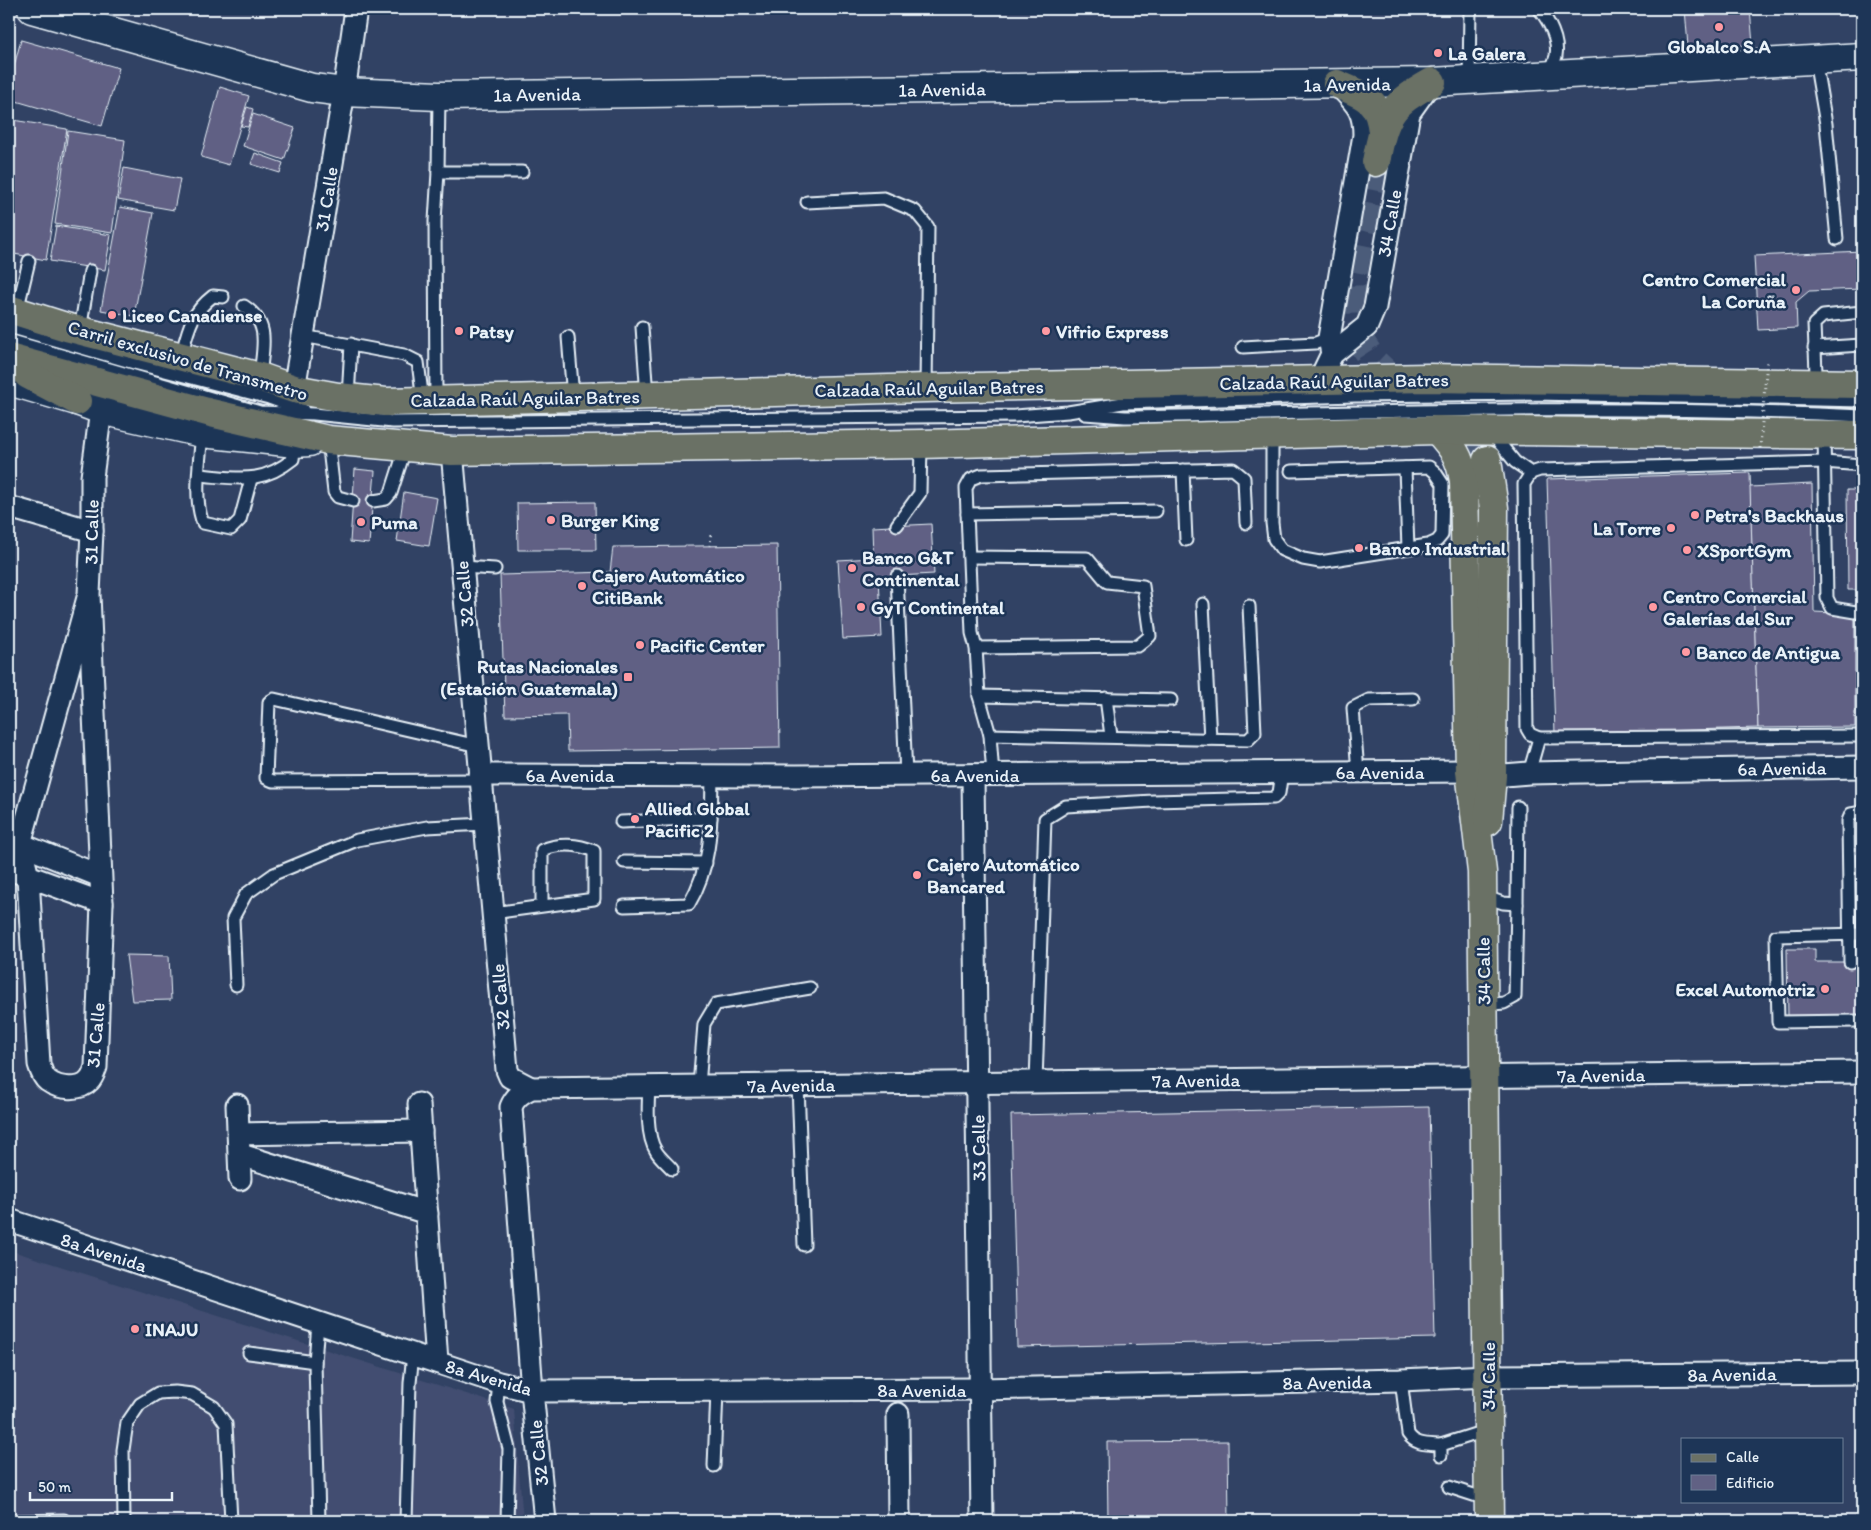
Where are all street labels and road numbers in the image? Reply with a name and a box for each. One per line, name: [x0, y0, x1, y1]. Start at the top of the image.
street label: 1a Avenida: [1303, 72, 1391, 97]
street label: 1a Avenida: [898, 77, 986, 102]
street label: 1a Avenida: [493, 82, 581, 107]
street label: 31 Calle: [310, 165, 343, 233]
street label: 34 Calle: [1372, 188, 1407, 259]
street label: Carril exclusivo de Transmetro: [65, 315, 310, 406]
street label: Calzada Raúl Aguilar Batres: [1219, 368, 1449, 395]
street label: Calzada Raúl Aguilar Batres: [814, 375, 1044, 402]
street label: Calzada Raúl Aguilar Batres: [410, 385, 640, 412]
street label: 31 Calle: [79, 499, 104, 565]
street label: 32 Calle: [450, 560, 479, 628]
street label: 6a Avenida: [1737, 756, 1827, 781]
street label: 6a Avenida: [1335, 761, 1425, 784]
street label: 6a Avenida: [525, 764, 615, 787]
street label: 6a Avenida: [930, 764, 1020, 787]
street label: 34 Calle: [1471, 937, 1496, 1005]
street label: 32 Calle: [486, 963, 515, 1031]
street label: 31 Calle: [81, 1001, 110, 1069]
street label: 7a Avenida: [1557, 1063, 1646, 1088]
street label: 7a Avenida: [1152, 1068, 1241, 1093]
street label: 7a Avenida: [747, 1073, 836, 1098]
street label: 33 Calle: [966, 1114, 991, 1182]
street label: 8a Avenida: [58, 1228, 150, 1277]
street label: 34 Calle: [1477, 1342, 1500, 1410]
street label: 8a Avenida: [443, 1354, 535, 1401]
street label: 8a Avenida: [1687, 1362, 1777, 1387]
street label: 8a Avenida: [1282, 1370, 1372, 1395]
street label: 8a Avenida: [877, 1379, 967, 1402]
street label: 32 Calle: [524, 1419, 553, 1487]

